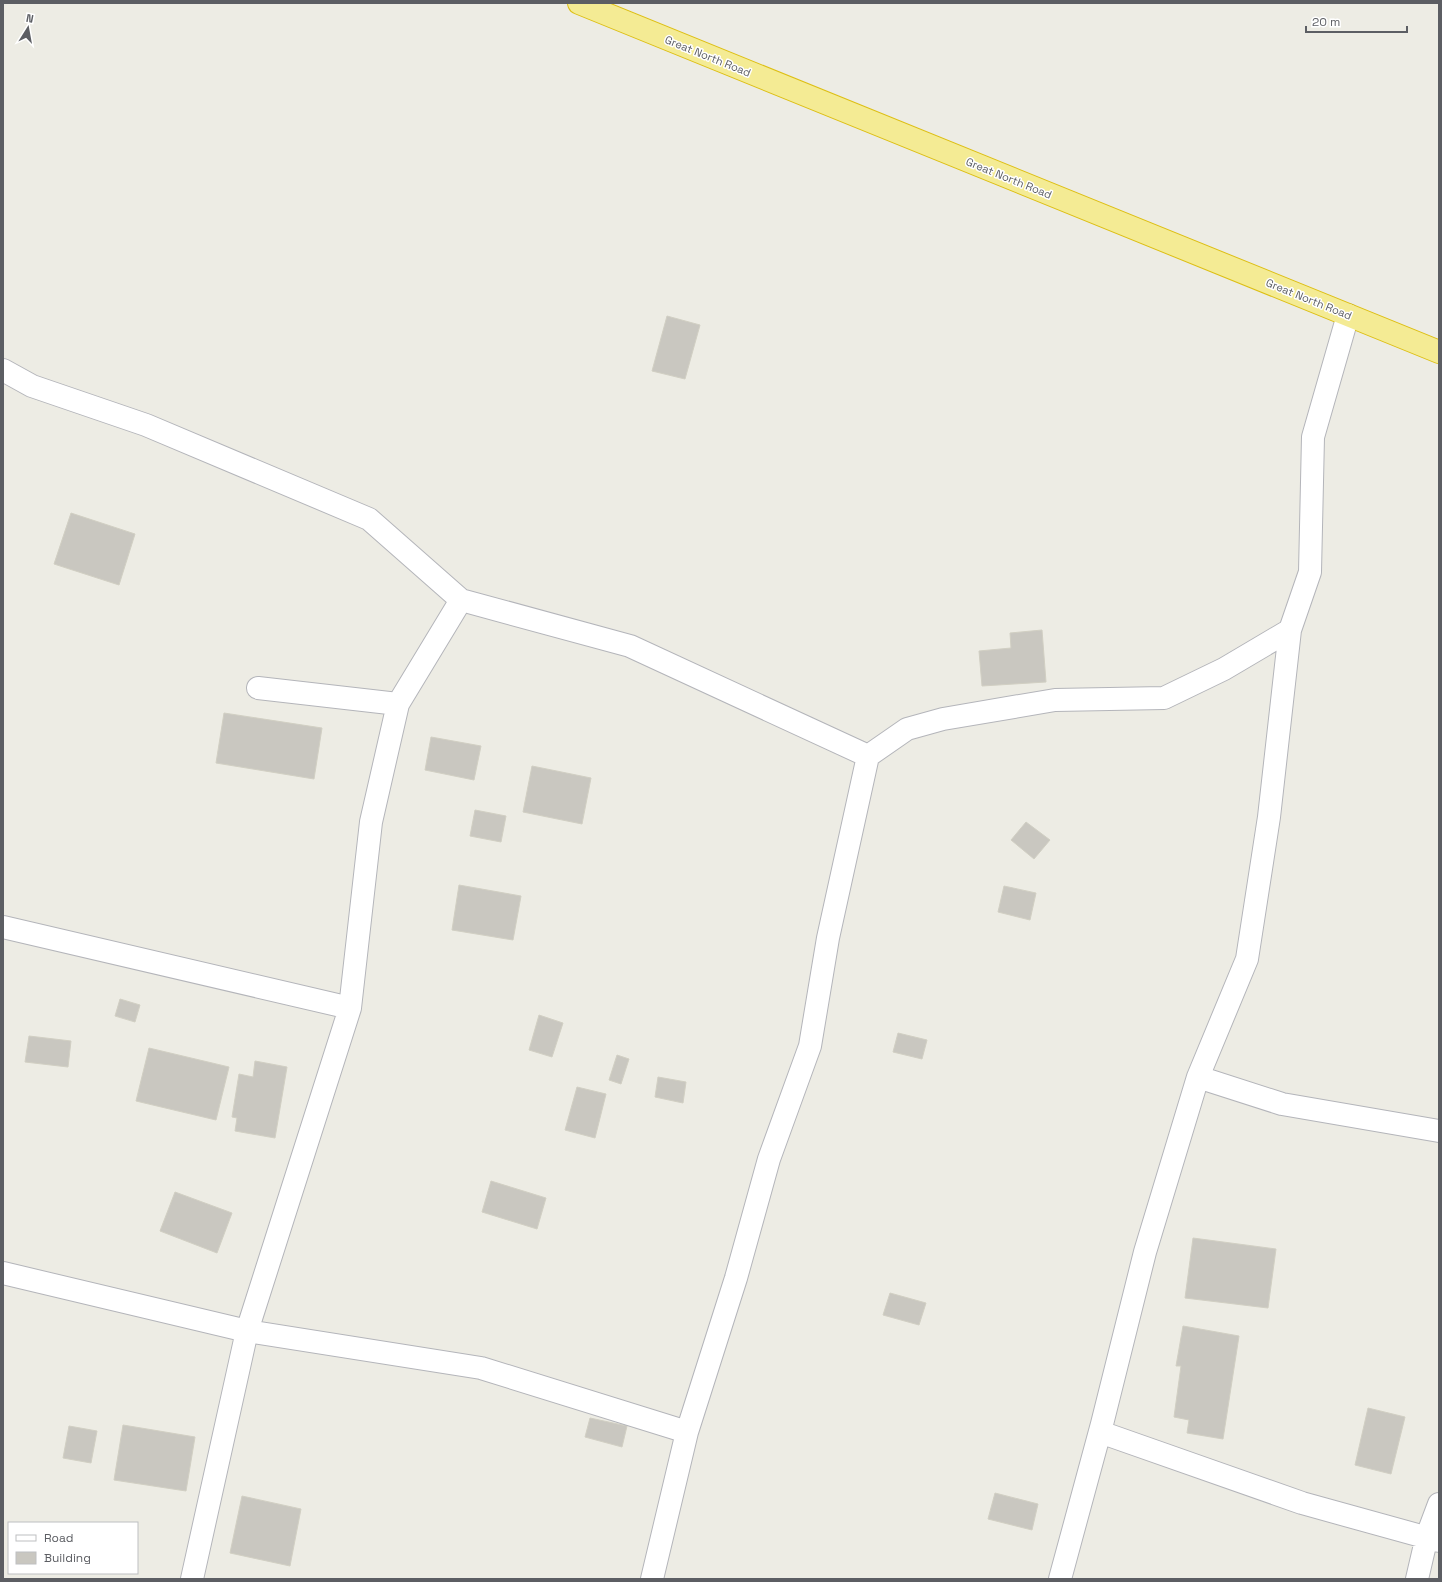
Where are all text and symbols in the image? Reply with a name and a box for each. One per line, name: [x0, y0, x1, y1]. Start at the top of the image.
north arrow: [8, 8, 48, 48]
scale bar: [1306, 8, 1407, 34]
text: N: [25, 11, 35, 26]
text: 20 m: [1312, 14, 1340, 30]
street label: Great North Road: [663, 32, 753, 80]
street label: Great North Road: [964, 154, 1054, 202]
street label: Great North Road: [1264, 275, 1354, 323]
legend: [8, 1522, 138, 1574]
text: Road: [44, 1530, 73, 1546]
text: Building: [44, 1550, 91, 1566]

